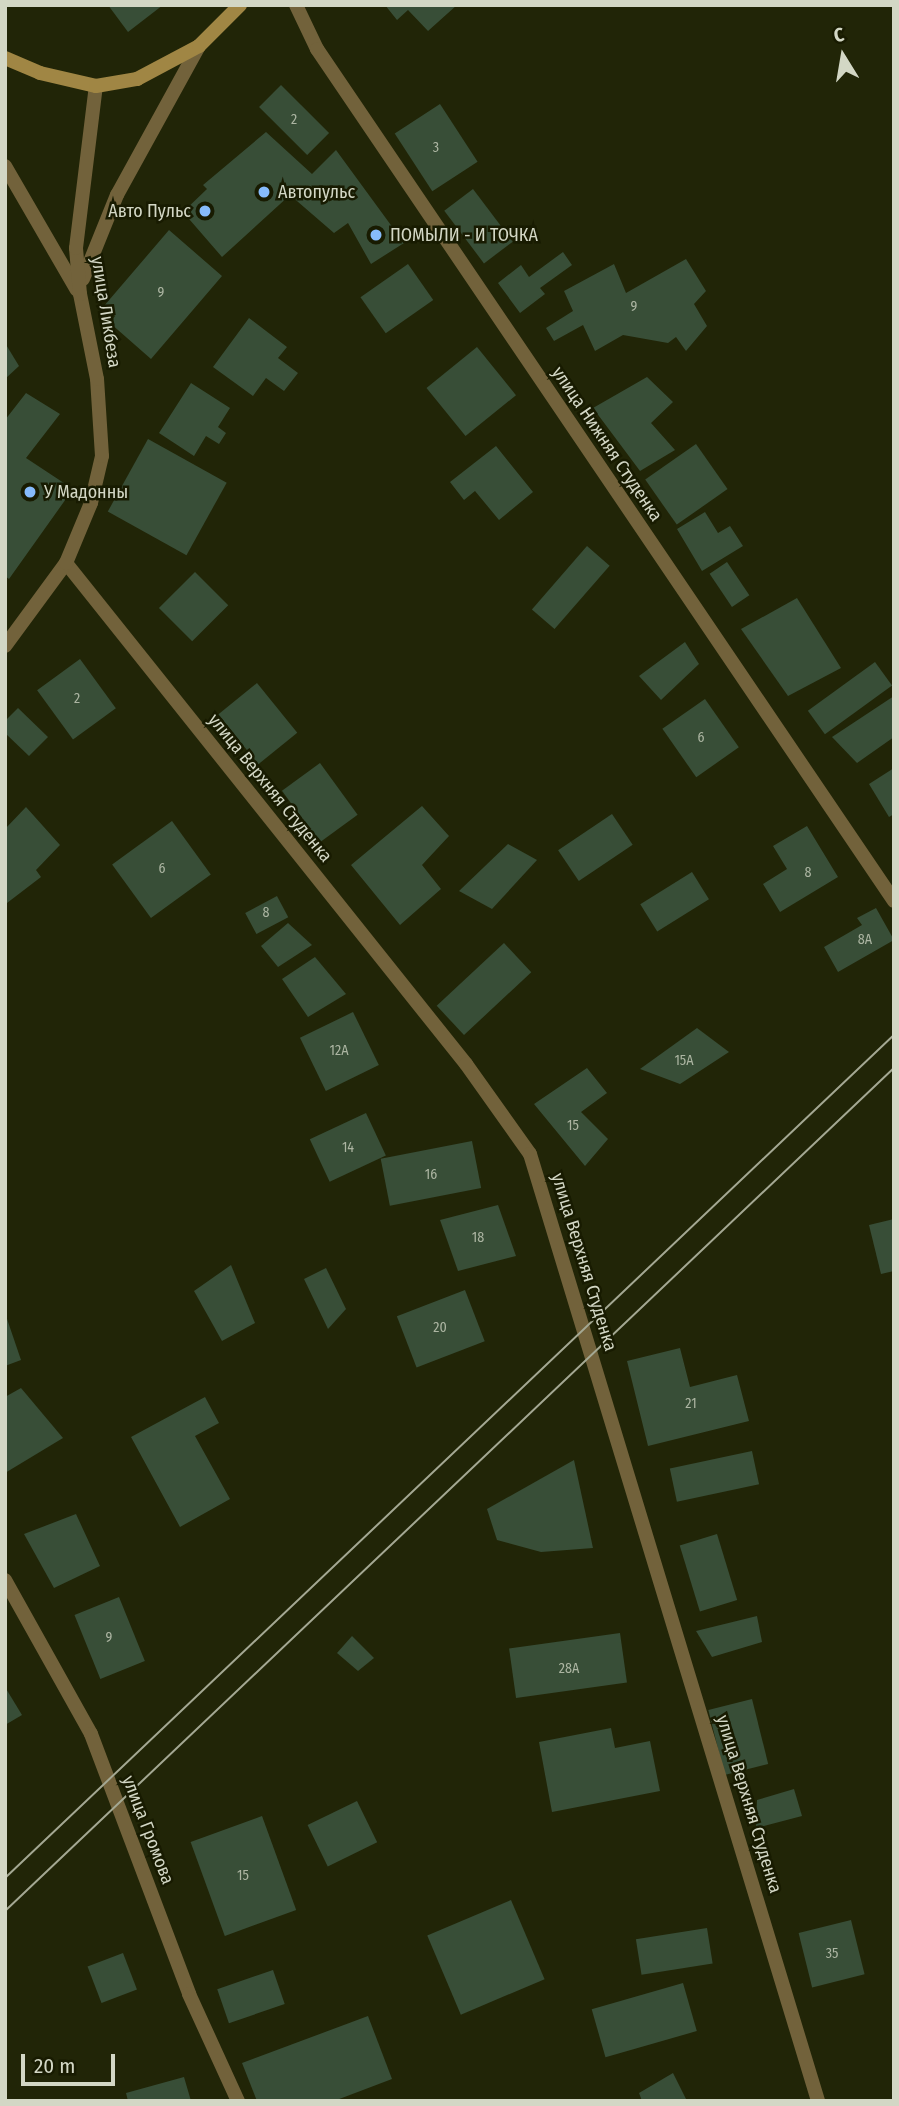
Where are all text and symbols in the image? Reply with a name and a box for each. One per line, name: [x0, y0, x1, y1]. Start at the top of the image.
north arrow: [808, 21, 878, 91]
text: С: [832, 23, 846, 47]
house number: 2: [291, 112, 297, 128]
house number: 3: [433, 140, 439, 156]
place label: Автопульс: [278, 181, 355, 203]
marker: Автопульс: [256, 184, 272, 200]
place label: Авто Пульс: [108, 200, 191, 222]
marker: Авто Пульс: [197, 203, 213, 219]
place label: ПОМЫЛИ - И ТОЧКА: [390, 224, 538, 246]
marker: ПОМЫЛИ - И ТОЧКА: [368, 227, 384, 243]
street label: улица Ликбеза: [87, 255, 125, 369]
house number: 9: [158, 285, 164, 301]
house number: 9: [631, 299, 637, 315]
street label: улица Нижняя Cтуденкa: [547, 362, 667, 526]
place label: У Мадонны: [44, 481, 128, 503]
marker: У Мадонны: [22, 484, 38, 500]
house number: 2: [74, 691, 80, 707]
street label: улица Верхняя Студенка: [203, 709, 337, 867]
house number: 6: [698, 730, 704, 746]
house number: 6: [159, 861, 165, 877]
house number: 8: [805, 865, 811, 881]
house number: 8: [263, 905, 269, 921]
house number: 8А: [858, 932, 872, 948]
house number: 12А: [330, 1043, 348, 1059]
house number: 15А: [674, 1053, 694, 1069]
house number: 15: [567, 1118, 579, 1134]
house number: 14: [342, 1140, 354, 1156]
house number: 16: [425, 1167, 437, 1183]
street label: улица Верхняя Студенка: [547, 1170, 621, 1354]
house number: 18: [472, 1230, 484, 1246]
house number: 20: [433, 1320, 447, 1336]
house number: 21: [685, 1396, 697, 1412]
house number: 9: [106, 1630, 112, 1646]
house number: 28А: [559, 1661, 579, 1677]
street label: улица Верхняя Студенка: [712, 1712, 786, 1896]
street label: улица Громова: [117, 1773, 179, 1887]
house number: 15: [237, 1868, 249, 1884]
house number: 35: [826, 1946, 838, 1962]
scale bar: [24, 2039, 119, 2084]
text: 20 m: [34, 2053, 75, 2079]

